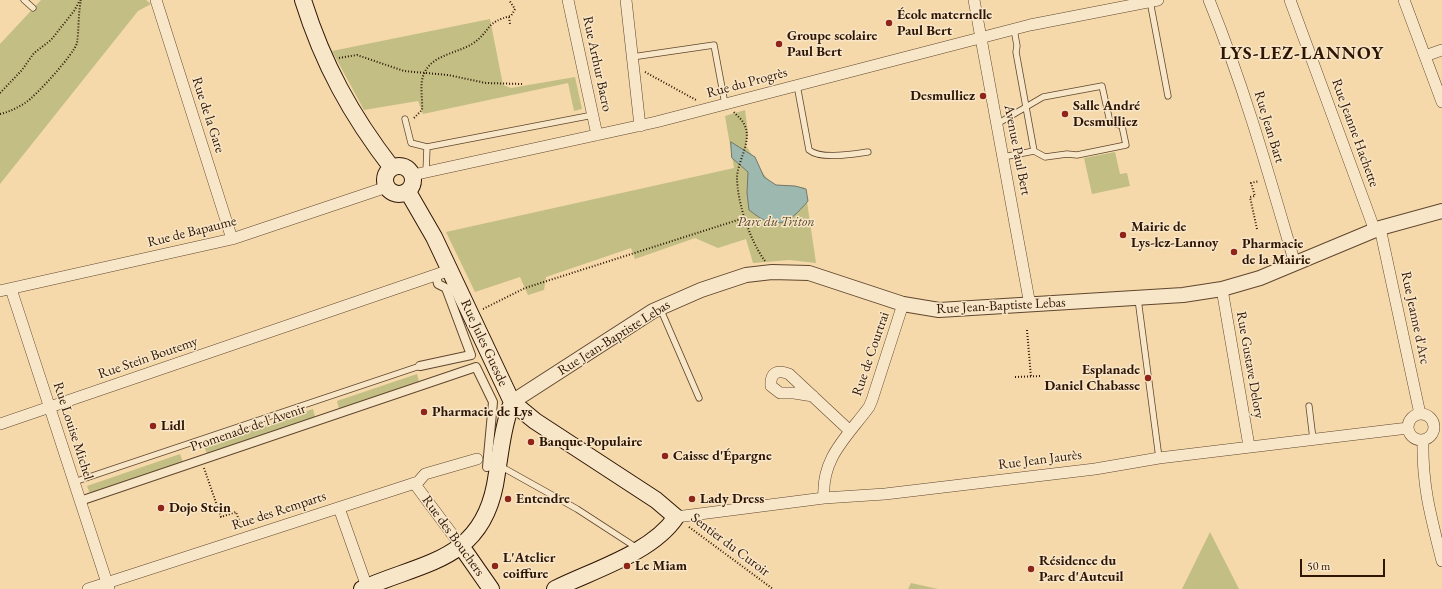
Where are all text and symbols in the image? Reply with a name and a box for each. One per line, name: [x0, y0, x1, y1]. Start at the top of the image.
place label: École maternelle Paul Bert: [897, 7, 992, 40]
street label: Rue Arthur Bacro: [579, 15, 615, 113]
marker: École maternelle Paul Bert: [884, 18, 894, 28]
place label: Groupe scolaire Paul Bert: [787, 28, 877, 60]
marker: Groupe scolaire Paul Bert: [774, 39, 784, 49]
district label: LYS-LEZ-LANNOY: [1220, 43, 1384, 65]
street label: Rue du Progrès: [705, 64, 789, 102]
street label: Rue de la Gare: [188, 75, 228, 155]
street label: Rue Jeanne Hachette: [1328, 77, 1382, 189]
place label: Desmulliez: [910, 88, 975, 104]
street label: Rue Jean Bart: [1250, 89, 1288, 165]
marker: Desmulliez: [978, 91, 988, 101]
place label: Salle André Desmulliez: [1073, 98, 1140, 130]
street label: Avenue Paul Bert: [1000, 103, 1034, 197]
marker: Salle André Desmulliez: [1060, 109, 1070, 119]
street label: Rue de Bapaume: [146, 213, 238, 251]
park label: Parc du Triton: [737, 214, 815, 230]
place label: Mairie de Lys-lez-Lannoy: [1131, 219, 1218, 252]
marker: Mairie de Lys-lez-Lannoy: [1118, 230, 1128, 240]
place label: Pharmacie de la Mairie: [1242, 236, 1311, 268]
marker: Pharmacie de la Mairie: [1229, 247, 1239, 257]
street label: Rue Jeanne d'Arc: [1397, 270, 1433, 366]
street label: Rue Jean-Baptiste Lebas: [936, 294, 1066, 318]
street label: Rue Jules Guesde: [457, 297, 511, 389]
street label: Rue Jean-Baptiste Lebas: [555, 297, 673, 379]
street label: Rue de Courtrai: [849, 310, 893, 398]
street label: Rue Gustave Delory: [1232, 310, 1268, 420]
street label: Rue Stein Boutemy: [96, 333, 200, 383]
place label: Esplanade Daniel Chabasse: [1044, 362, 1140, 394]
marker: Esplanade Daniel Chabasse: [1143, 373, 1153, 383]
street label: Rue Louise Michel: [49, 380, 97, 482]
street label: Promenade de l'Avenir: [188, 400, 308, 456]
place label: Pharmacie de Lys: [432, 404, 533, 420]
marker: Pharmacie de Lys: [419, 407, 429, 417]
place label: Lidl: [161, 418, 185, 434]
marker: Lidl: [148, 421, 158, 431]
place label: Banque Populaire: [539, 434, 642, 450]
marker: Banque Populaire: [526, 437, 536, 447]
street label: Rue Jean Jaurès: [997, 447, 1083, 473]
place label: Caisse d'Épargne: [673, 448, 772, 464]
marker: Caisse d'Épargne: [660, 451, 670, 461]
street label: Rue des Remparts: [230, 488, 328, 534]
place label: Entendre: [516, 491, 570, 507]
place label: Lady Dress: [700, 491, 764, 507]
street label: Rue des Bouchers: [418, 492, 488, 580]
marker: Entendre: [503, 494, 513, 504]
marker: Lady Dress: [687, 494, 697, 504]
place label: Dojo Stein: [169, 500, 231, 516]
marker: Dojo Stein: [156, 503, 166, 513]
street label: Sentier du Curoir: [687, 510, 773, 580]
place label: L'Atelier coiffure: [503, 550, 555, 582]
scale bar: [1302, 551, 1387, 577]
place label: Résidence du Parc d'Auteuil: [1039, 553, 1124, 586]
place label: Le Miam: [635, 558, 687, 574]
text: 50 m: [1307, 558, 1330, 574]
marker: L'Atelier coiffure: [490, 561, 500, 571]
marker: Le Miam: [622, 561, 632, 571]
marker: Résidence du Parc d'Auteuil: [1026, 564, 1036, 574]

